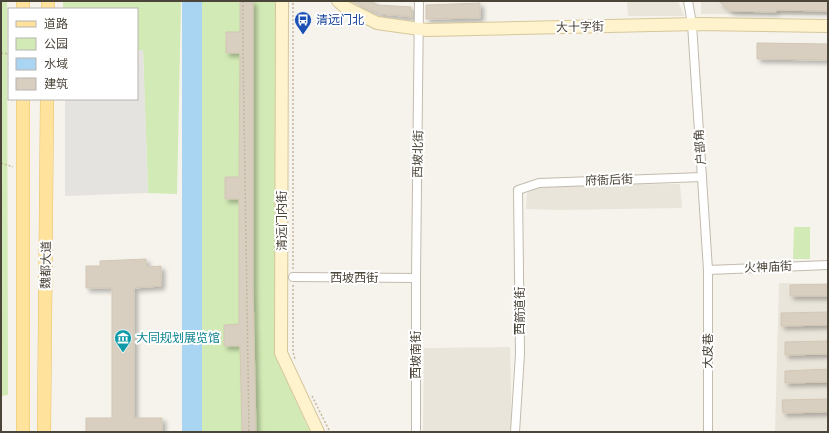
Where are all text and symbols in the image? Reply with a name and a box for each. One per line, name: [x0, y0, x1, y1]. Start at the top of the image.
legend: [8, 8, 138, 100]
bus stop icon: 清远门北: [293, 10, 313, 35]
place label: 清远门北: [316, 13, 364, 27]
text: 道路: [44, 17, 68, 31]
street label: 大十字街: [556, 20, 604, 34]
text: 公园: [44, 37, 68, 51]
text: 水域: [44, 57, 68, 71]
text: 建筑: [44, 77, 68, 91]
street label: 户部角: [692, 129, 708, 165]
street label: 西坡北街: [411, 130, 425, 178]
street label: 府衙后街: [585, 172, 633, 188]
street label: 清远门内街: [275, 191, 289, 251]
street label: 魏都大道: [39, 241, 53, 289]
street label: 火神庙街: [744, 259, 792, 275]
street label: 西坡西街: [330, 271, 378, 285]
street label: 西箭道街: [513, 287, 527, 335]
museum icon: 大同规划展览馆: [113, 328, 133, 353]
place label: 大同规划展览馆: [136, 331, 220, 345]
street label: 西坡南街: [409, 331, 423, 379]
street label: 大皮巷: [701, 333, 715, 369]

